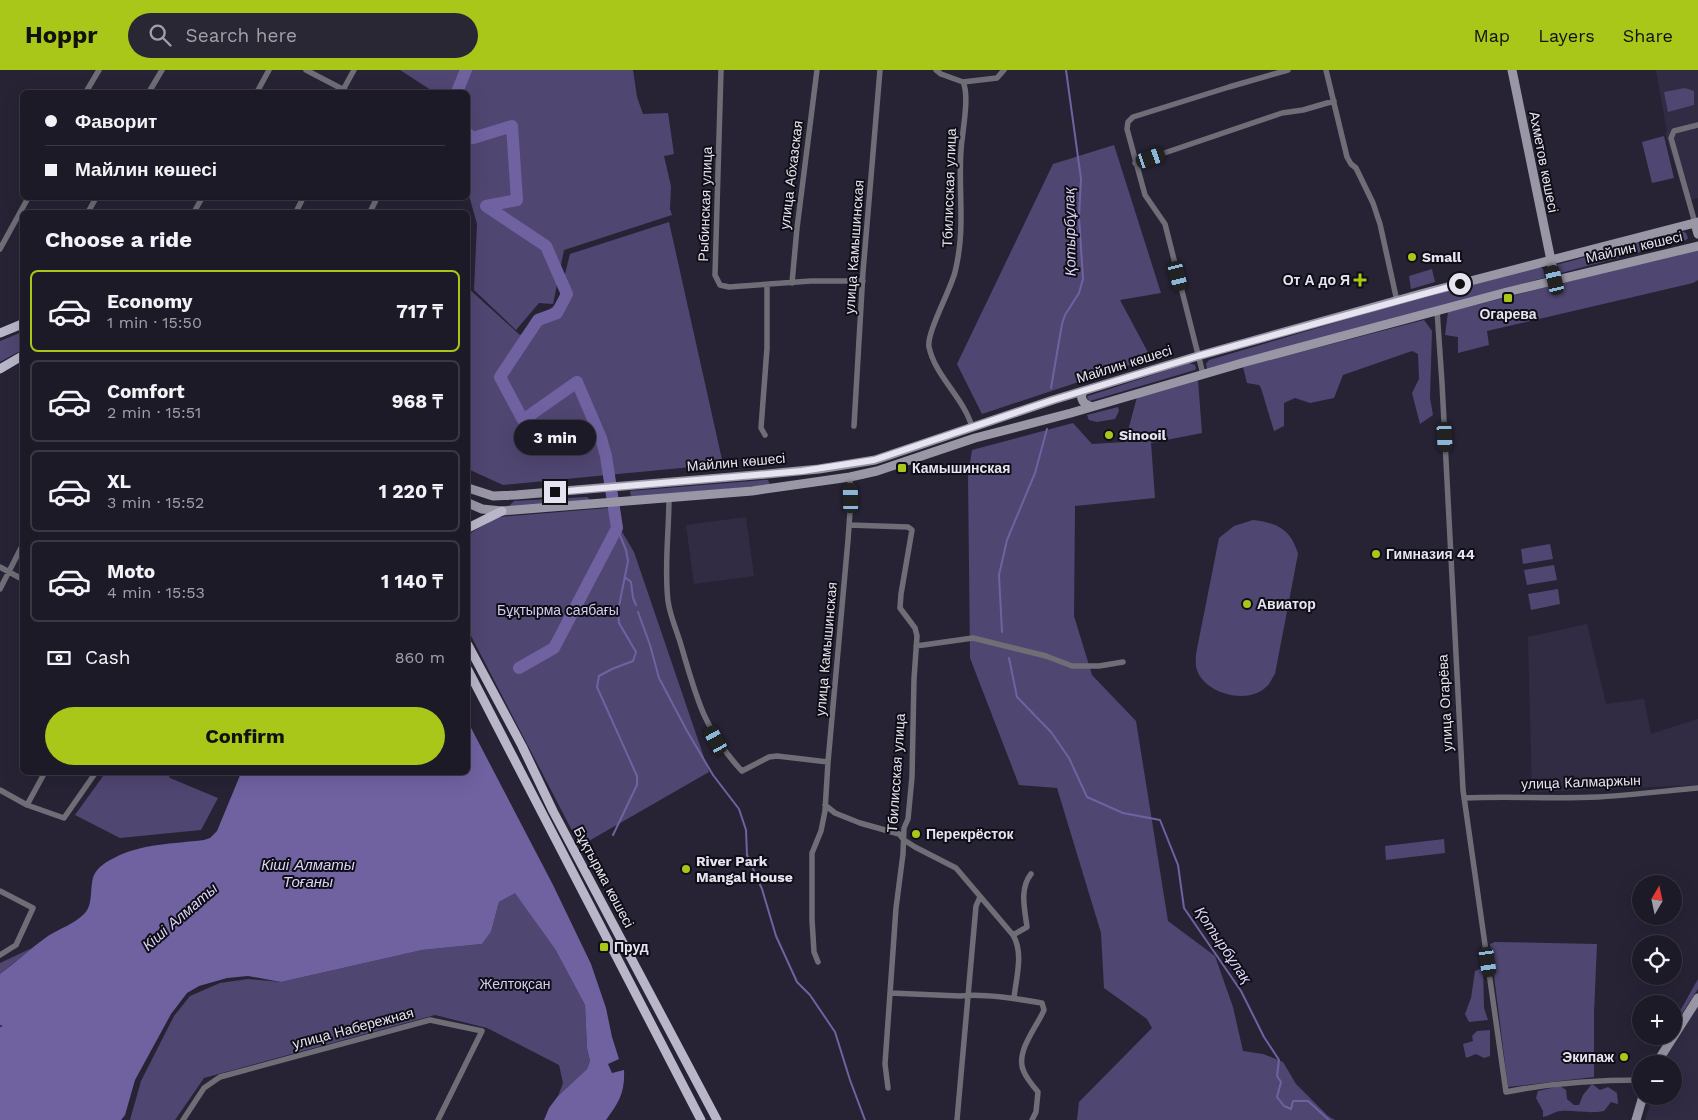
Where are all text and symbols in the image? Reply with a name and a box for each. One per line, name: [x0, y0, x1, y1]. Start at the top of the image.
search box: [128, 13, 478, 58]
text: Hoppr: [25, 21, 98, 49]
icon: search: [146, 21, 174, 49]
text: Search here: [186, 24, 297, 47]
text: Map: [1473, 25, 1510, 46]
text: Layers: [1538, 25, 1595, 46]
text: Share: [1623, 25, 1673, 46]
text: Фаворит: [75, 110, 157, 133]
street label: Ахметов көшесі: [1526, 110, 1562, 214]
street label: улица Абхазская: [776, 120, 806, 230]
street label: Тбилисская улица: [939, 128, 959, 248]
street label: Рыбинская улица: [695, 146, 715, 262]
car: [1134, 146, 1167, 170]
text: Майлин көшесі: [75, 158, 217, 181]
street label: улица Камышинская: [841, 179, 867, 315]
water label: Қотырбұлақ: [1060, 186, 1080, 277]
text: Choose a ride: [45, 227, 192, 252]
street label: Майлин көшесі: [1584, 228, 1684, 266]
place label: Small: [1422, 249, 1462, 265]
marker: Small: [1406, 251, 1418, 263]
car: [1167, 260, 1188, 292]
car: [1544, 264, 1565, 296]
place label: От А до Я: [1283, 272, 1350, 288]
route start: [1449, 273, 1471, 295]
marker: От А до Я: [1354, 274, 1366, 286]
icon: car: [47, 289, 92, 334]
text: Economy: [107, 290, 192, 313]
marker: Огарева: [1502, 292, 1514, 304]
text: 717 ₸: [396, 300, 443, 323]
place label: Огарева: [1479, 306, 1537, 322]
text: 1 min · 15:50: [107, 313, 202, 332]
street label: Майлин көшесі: [1074, 342, 1174, 386]
icon: car: [47, 379, 92, 424]
text: Comfort: [107, 380, 185, 403]
text: 968 ₸: [392, 390, 443, 413]
text: 2 min · 15:51: [107, 403, 201, 422]
callout: 3 min: [514, 420, 596, 454]
car: [1436, 422, 1453, 452]
place label: Sinooil: [1119, 427, 1167, 443]
text: 3 min: [533, 428, 577, 447]
marker: Sinooil: [1103, 429, 1115, 441]
street label: Майлин көшесі: [686, 450, 786, 474]
place label: Камышинская: [912, 460, 1010, 476]
marker: Камышинская: [896, 462, 908, 474]
icon: car: [47, 469, 92, 514]
text: XL: [107, 470, 131, 493]
text: 1 220 ₸: [379, 480, 443, 503]
route end: [544, 481, 566, 503]
car: [843, 483, 858, 513]
text: 3 min · 15:52: [107, 493, 204, 512]
place label: Гимназия 44: [1386, 546, 1475, 562]
marker: Гимназия 44: [1370, 548, 1382, 560]
icon: car: [47, 559, 92, 604]
text: Moto: [107, 560, 155, 583]
text: 1 140 ₸: [381, 570, 443, 593]
street label: улица Камышинская: [812, 581, 840, 717]
text: 4 min · 15:53: [107, 583, 205, 602]
place label: Авиатор: [1257, 596, 1316, 612]
marker: Авиатор: [1241, 598, 1253, 610]
park label: Бұқтырма саябағы: [497, 602, 619, 618]
icon: cash: [45, 644, 73, 672]
text: Cash: [85, 646, 131, 669]
text: 860 m: [395, 648, 445, 667]
street label: улица Огарёва: [1434, 654, 1456, 752]
button: Confirm: [45, 707, 445, 765]
street label: Тбилисская улица: [884, 713, 908, 833]
car: [702, 723, 729, 757]
street label: улица Калмаржын: [1521, 772, 1641, 792]
street label: Бұқтырма көшесі: [571, 824, 637, 930]
place label: Перекрёсток: [926, 826, 1015, 842]
marker: Перекрёсток: [910, 828, 922, 840]
place label: River Park Mangal House: [696, 853, 793, 885]
water label: Кіші Алматы Тоғаны: [261, 856, 355, 891]
marker: River Park Mangal House: [680, 863, 692, 875]
north arrow: [1632, 875, 1682, 925]
map controls: [1632, 875, 1682, 1105]
water label: Кіші Алматы: [139, 879, 221, 955]
water label: Қотырбұлақ: [1191, 903, 1256, 988]
button: locate: [1632, 935, 1682, 985]
place label: Пруд: [614, 939, 649, 955]
marker: Пруд: [598, 941, 610, 953]
car: [1478, 946, 1497, 978]
park label: Желтоқсан: [480, 976, 550, 992]
button: +: [1632, 995, 1682, 1045]
street label: улица Набережная: [291, 1004, 415, 1052]
place label: Экипаж: [1562, 1049, 1615, 1065]
marker: Экипаж: [1618, 1051, 1630, 1063]
button: −: [1632, 1055, 1682, 1105]

